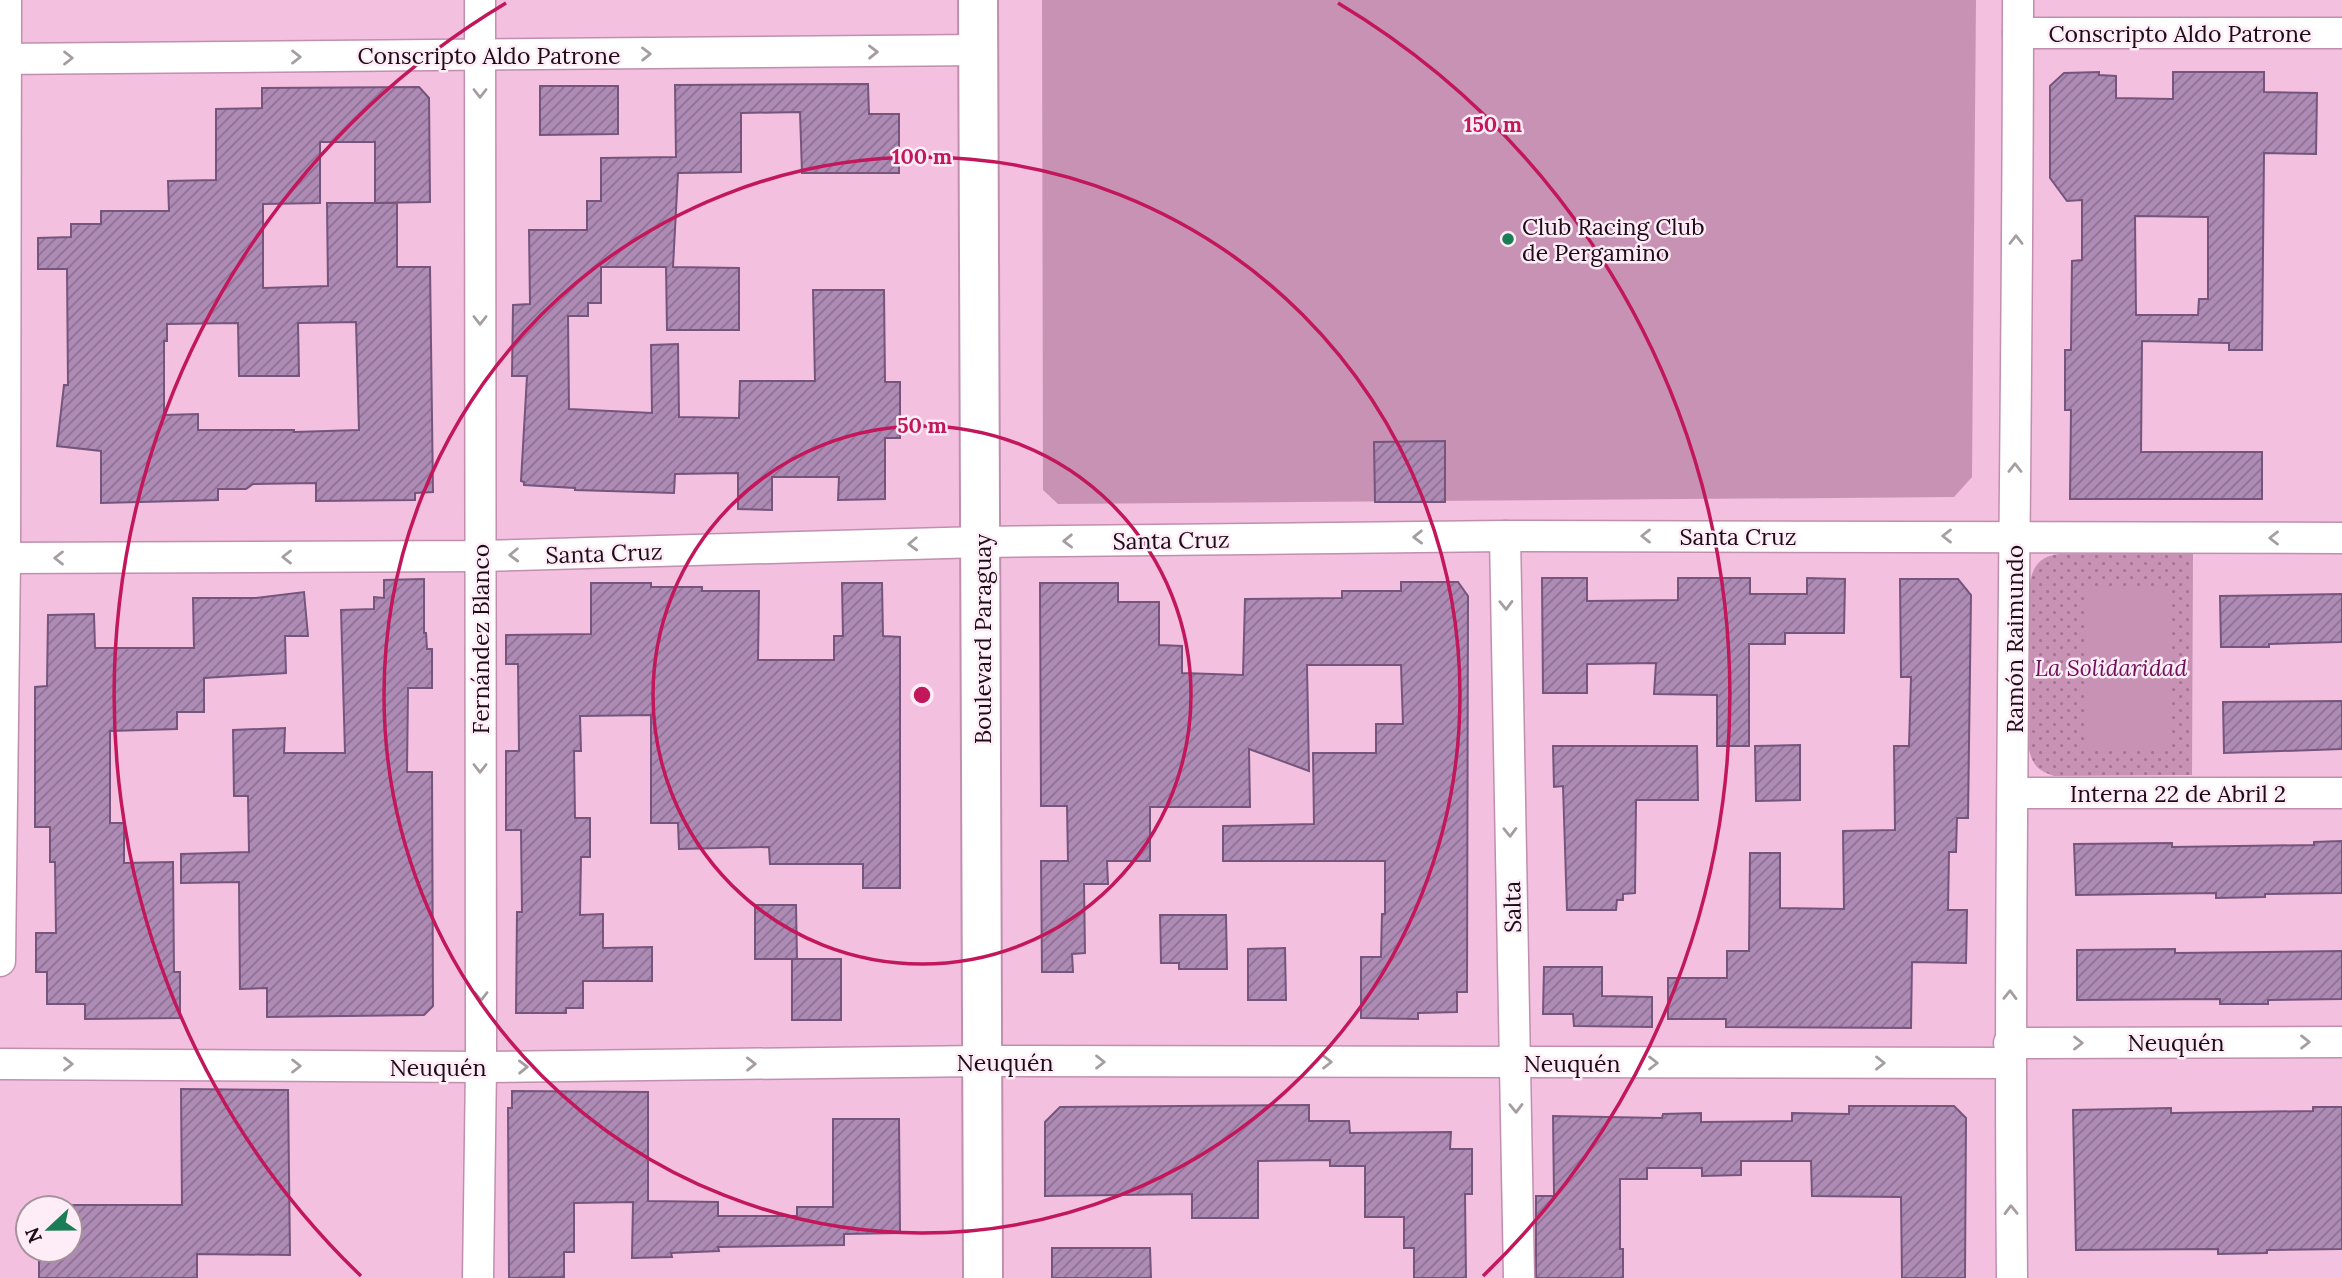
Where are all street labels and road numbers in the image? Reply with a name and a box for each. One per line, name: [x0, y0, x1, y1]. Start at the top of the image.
street label: Conscripto Aldo Patrone: [2049, 19, 2311, 48]
street label: Conscripto Aldo Patrone: [358, 41, 620, 70]
street label: Santa Cruz: [1679, 522, 1797, 551]
street label: Santa Cruz: [1112, 524, 1230, 556]
street label: Boulevard Paraguay: [968, 533, 997, 744]
street label: Santa Cruz: [545, 536, 663, 570]
street label: Fernández Blanco: [466, 544, 495, 734]
street label: Ramón Raimundo: [2000, 545, 2029, 733]
street label: Interna 22 de Abril 2: [2070, 779, 2286, 808]
street label: Salta: [1497, 881, 1527, 933]
street label: Neuquén: [2128, 1028, 2224, 1057]
street label: Neuquén: [957, 1048, 1053, 1077]
street label: Neuquén: [1524, 1049, 1620, 1078]
street label: Neuquén: [390, 1053, 486, 1082]

